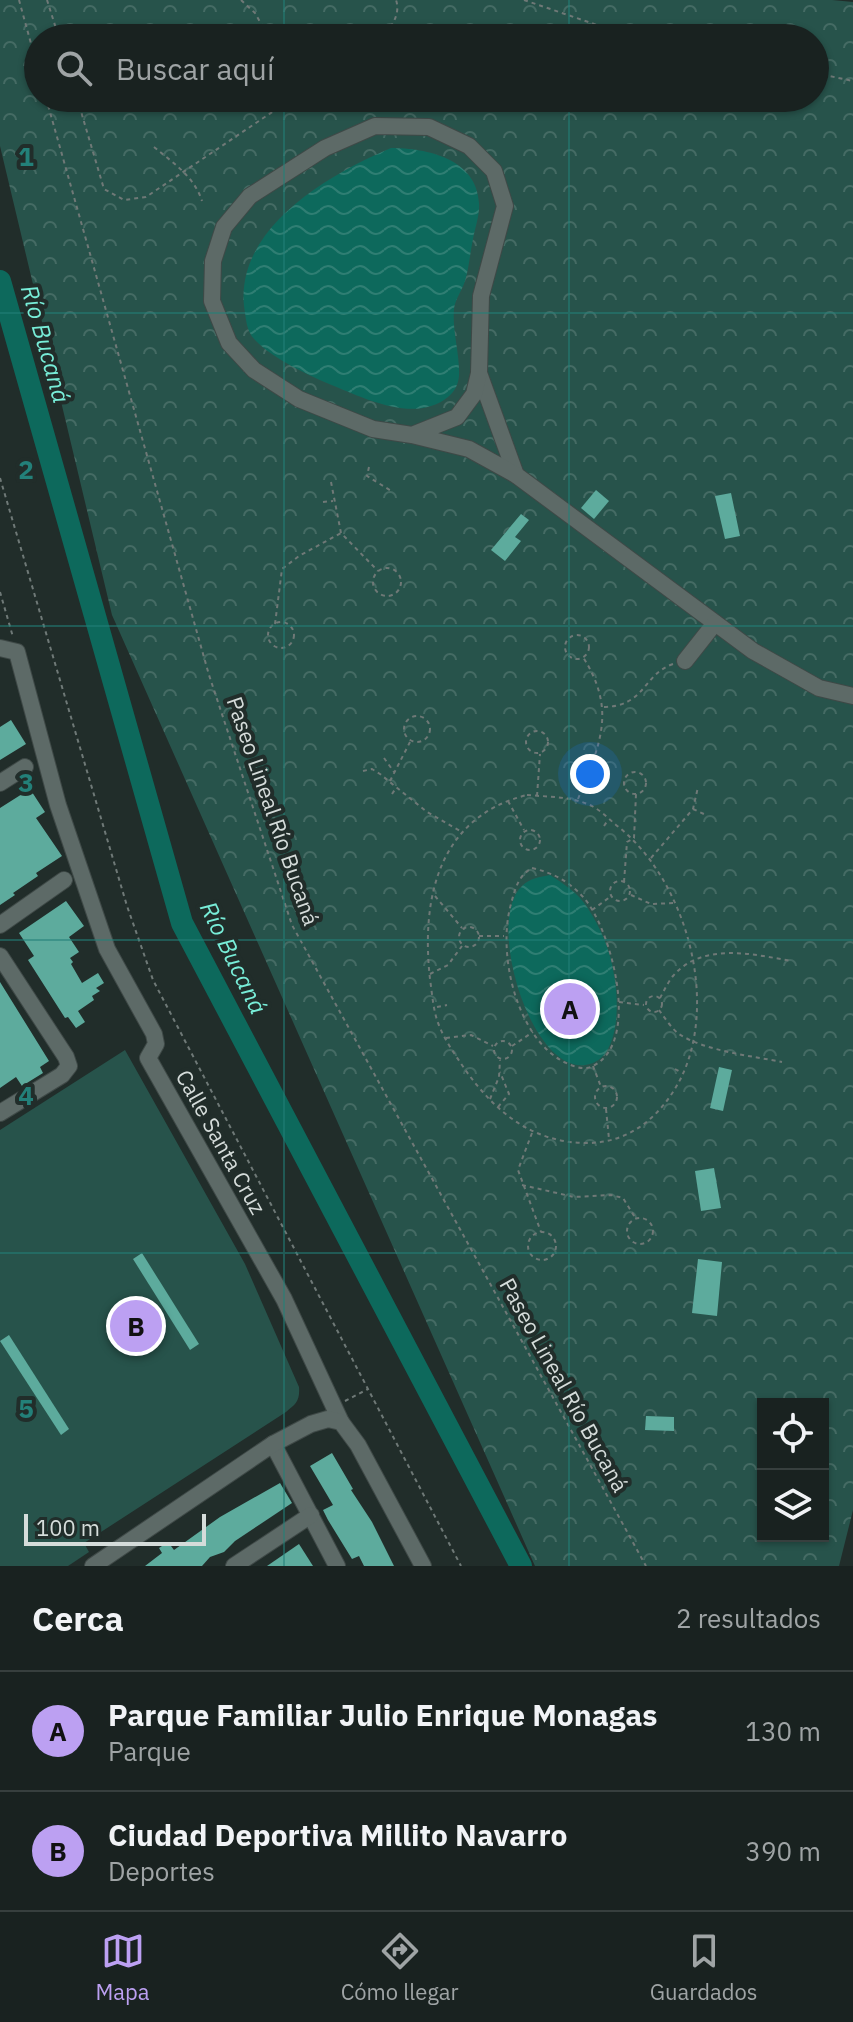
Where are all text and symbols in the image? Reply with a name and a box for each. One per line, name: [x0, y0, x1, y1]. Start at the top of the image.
search box: [24, 24, 829, 112]
icon: search: [52, 46, 96, 90]
text: Buscar aquí: [116, 49, 274, 88]
text: 1: [18, 139, 34, 173]
water label: Río Bucaná: [14, 281, 78, 407]
text: 2: [18, 452, 34, 486]
street label: Paseo Lineal Río Bucaná: [221, 693, 326, 929]
your location: [570, 754, 610, 794]
text: 3: [18, 765, 34, 799]
water label: Río Bucaná: [193, 896, 275, 1019]
pin: A: [544, 979, 596, 1039]
street label: Calle Santa Cruz: [170, 1064, 273, 1219]
text: 4: [18, 1078, 34, 1112]
street label: Paseo Lineal Río Bucaná: [494, 1273, 635, 1497]
pin: B: [110, 1296, 162, 1356]
text: 5: [18, 1391, 34, 1425]
map controls: [757, 1398, 829, 1542]
button: locate: [757, 1398, 829, 1470]
button: layers: [757, 1470, 829, 1542]
scale bar: [24, 1510, 206, 1546]
text: 100 m: [36, 1513, 100, 1542]
text: Cerca: [32, 1596, 124, 1640]
text: 2 resultados: [676, 1601, 821, 1635]
text: Parque Familiar Julio Enrique Monagas: [108, 1695, 657, 1734]
text: A: [49, 1714, 67, 1748]
text: 130 m: [745, 1714, 821, 1748]
text: Parque: [108, 1734, 191, 1768]
text: Ciudad Deportiva Millito Navarro: [108, 1815, 567, 1854]
text: B: [49, 1834, 67, 1868]
text: 390 m: [745, 1834, 821, 1868]
text: Deportes: [108, 1854, 215, 1888]
tab: Mapa: [96, 1929, 150, 2006]
tab: Cómo llegar: [341, 1929, 459, 2006]
tab: Guardados: [650, 1929, 757, 2006]

